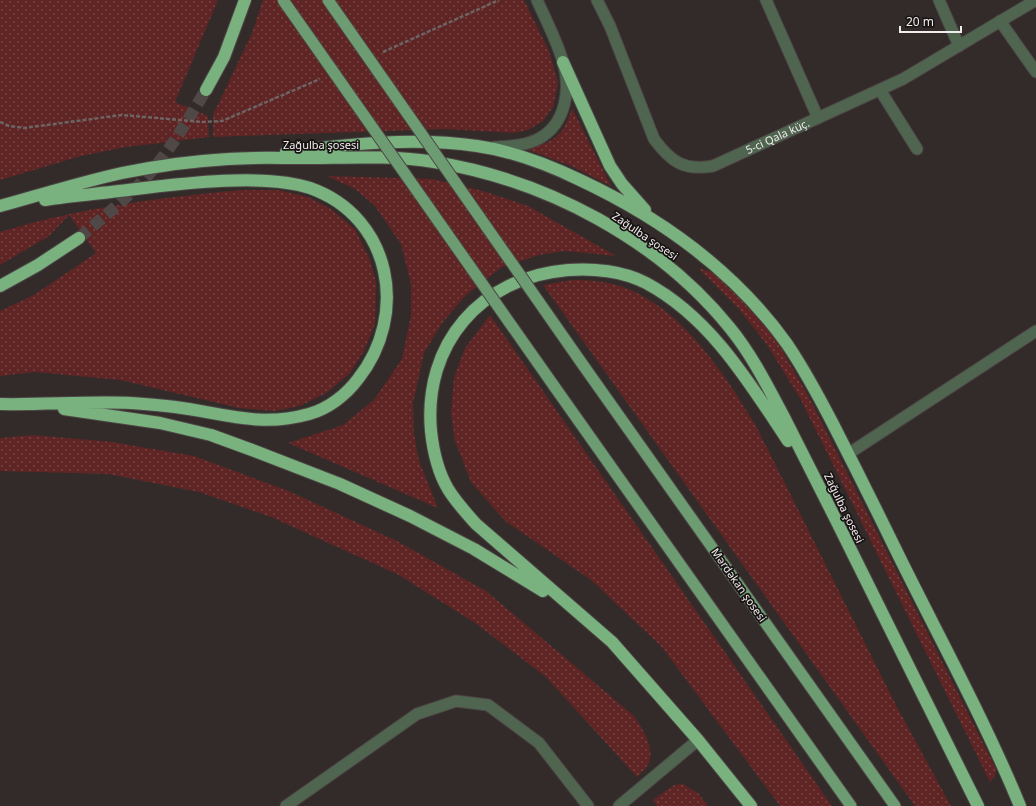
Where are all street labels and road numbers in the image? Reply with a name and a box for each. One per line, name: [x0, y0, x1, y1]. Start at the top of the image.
street label: 5-ci Qala küç.: [743, 115, 812, 157]
street label: Zağulba şosesi: [283, 137, 359, 152]
street label: Zağulba şosesi: [610, 208, 681, 263]
street label: Zağulba şosesi: [821, 470, 868, 545]
street label: Mərdəkan şosesi: [708, 545, 770, 625]

